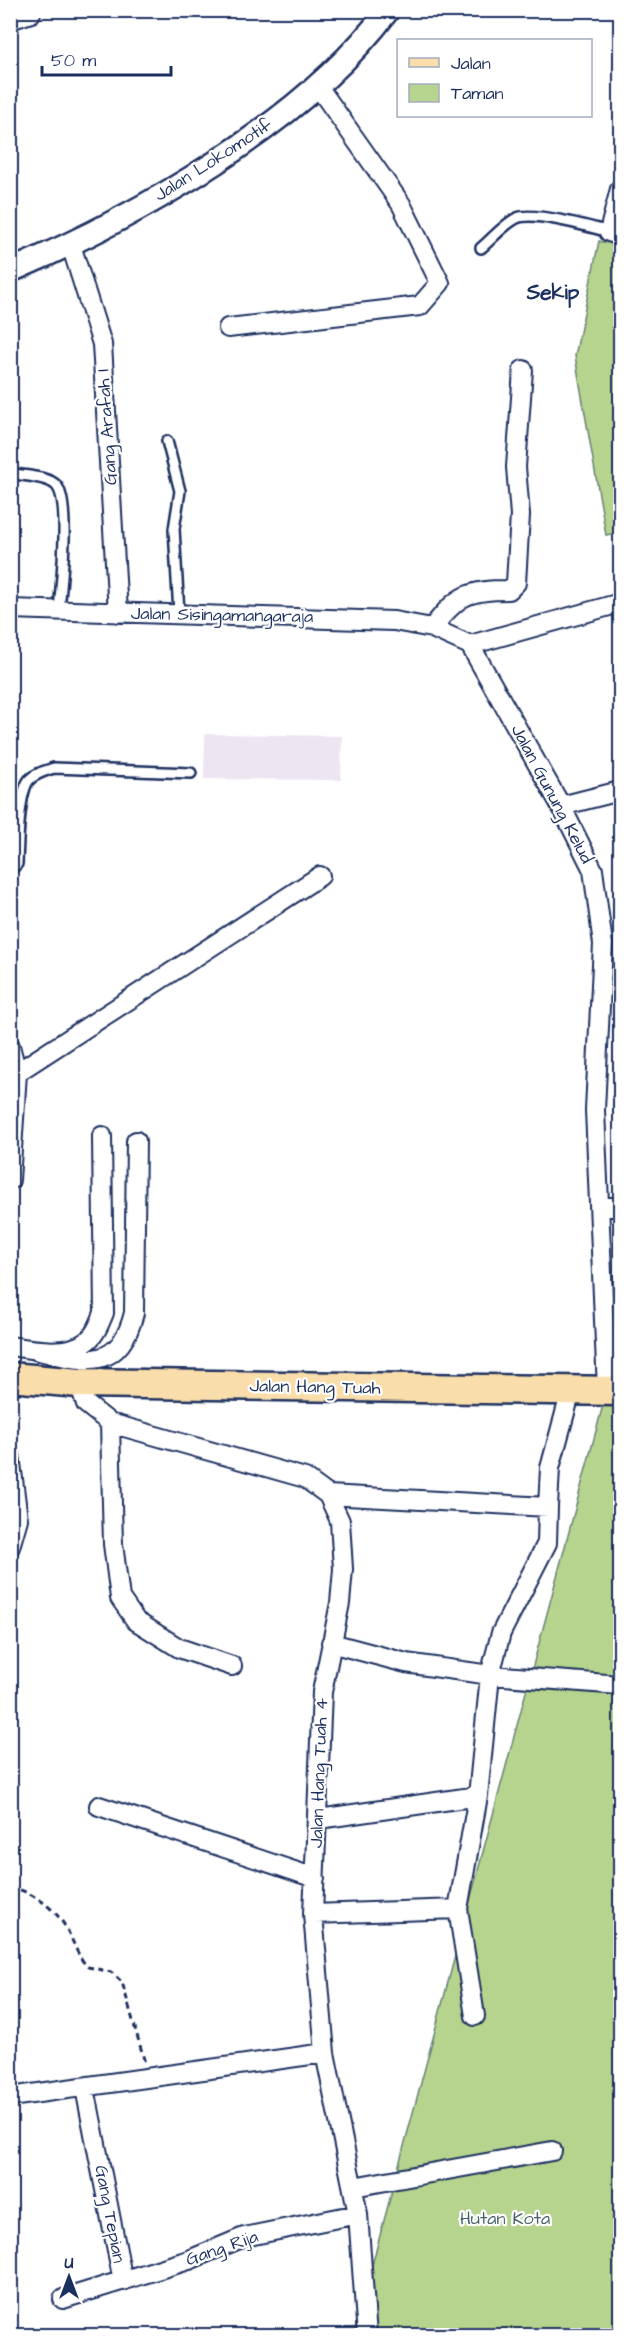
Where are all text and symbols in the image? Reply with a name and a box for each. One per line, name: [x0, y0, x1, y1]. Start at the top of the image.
scale bar: [42, 39, 171, 77]
legend: [397, 39, 592, 117]
text: 50 m: [51, 48, 96, 73]
text: Jalan: [451, 51, 491, 76]
text: Taman: [451, 81, 504, 106]
street label: Jalan Lokomotif: [149, 112, 277, 207]
district label: Sekip: [526, 278, 580, 308]
street label: Gang Arafah I: [90, 368, 125, 486]
street label: Jalan Sisingamangaraja: [131, 601, 313, 630]
street label: Jalan Gunung Kelud: [504, 720, 599, 868]
street label: Jalan Hang Tuah: [249, 1373, 381, 1402]
street label: Jalan Hang Tuah 4: [304, 1697, 335, 1849]
street label: Gang Tepian: [87, 2163, 132, 2265]
park label: Hutan Kota: [460, 2206, 550, 2231]
street label: Gang Rija: [182, 2224, 262, 2273]
north arrow: [39, 2247, 99, 2307]
text: U: [65, 2252, 74, 2274]

